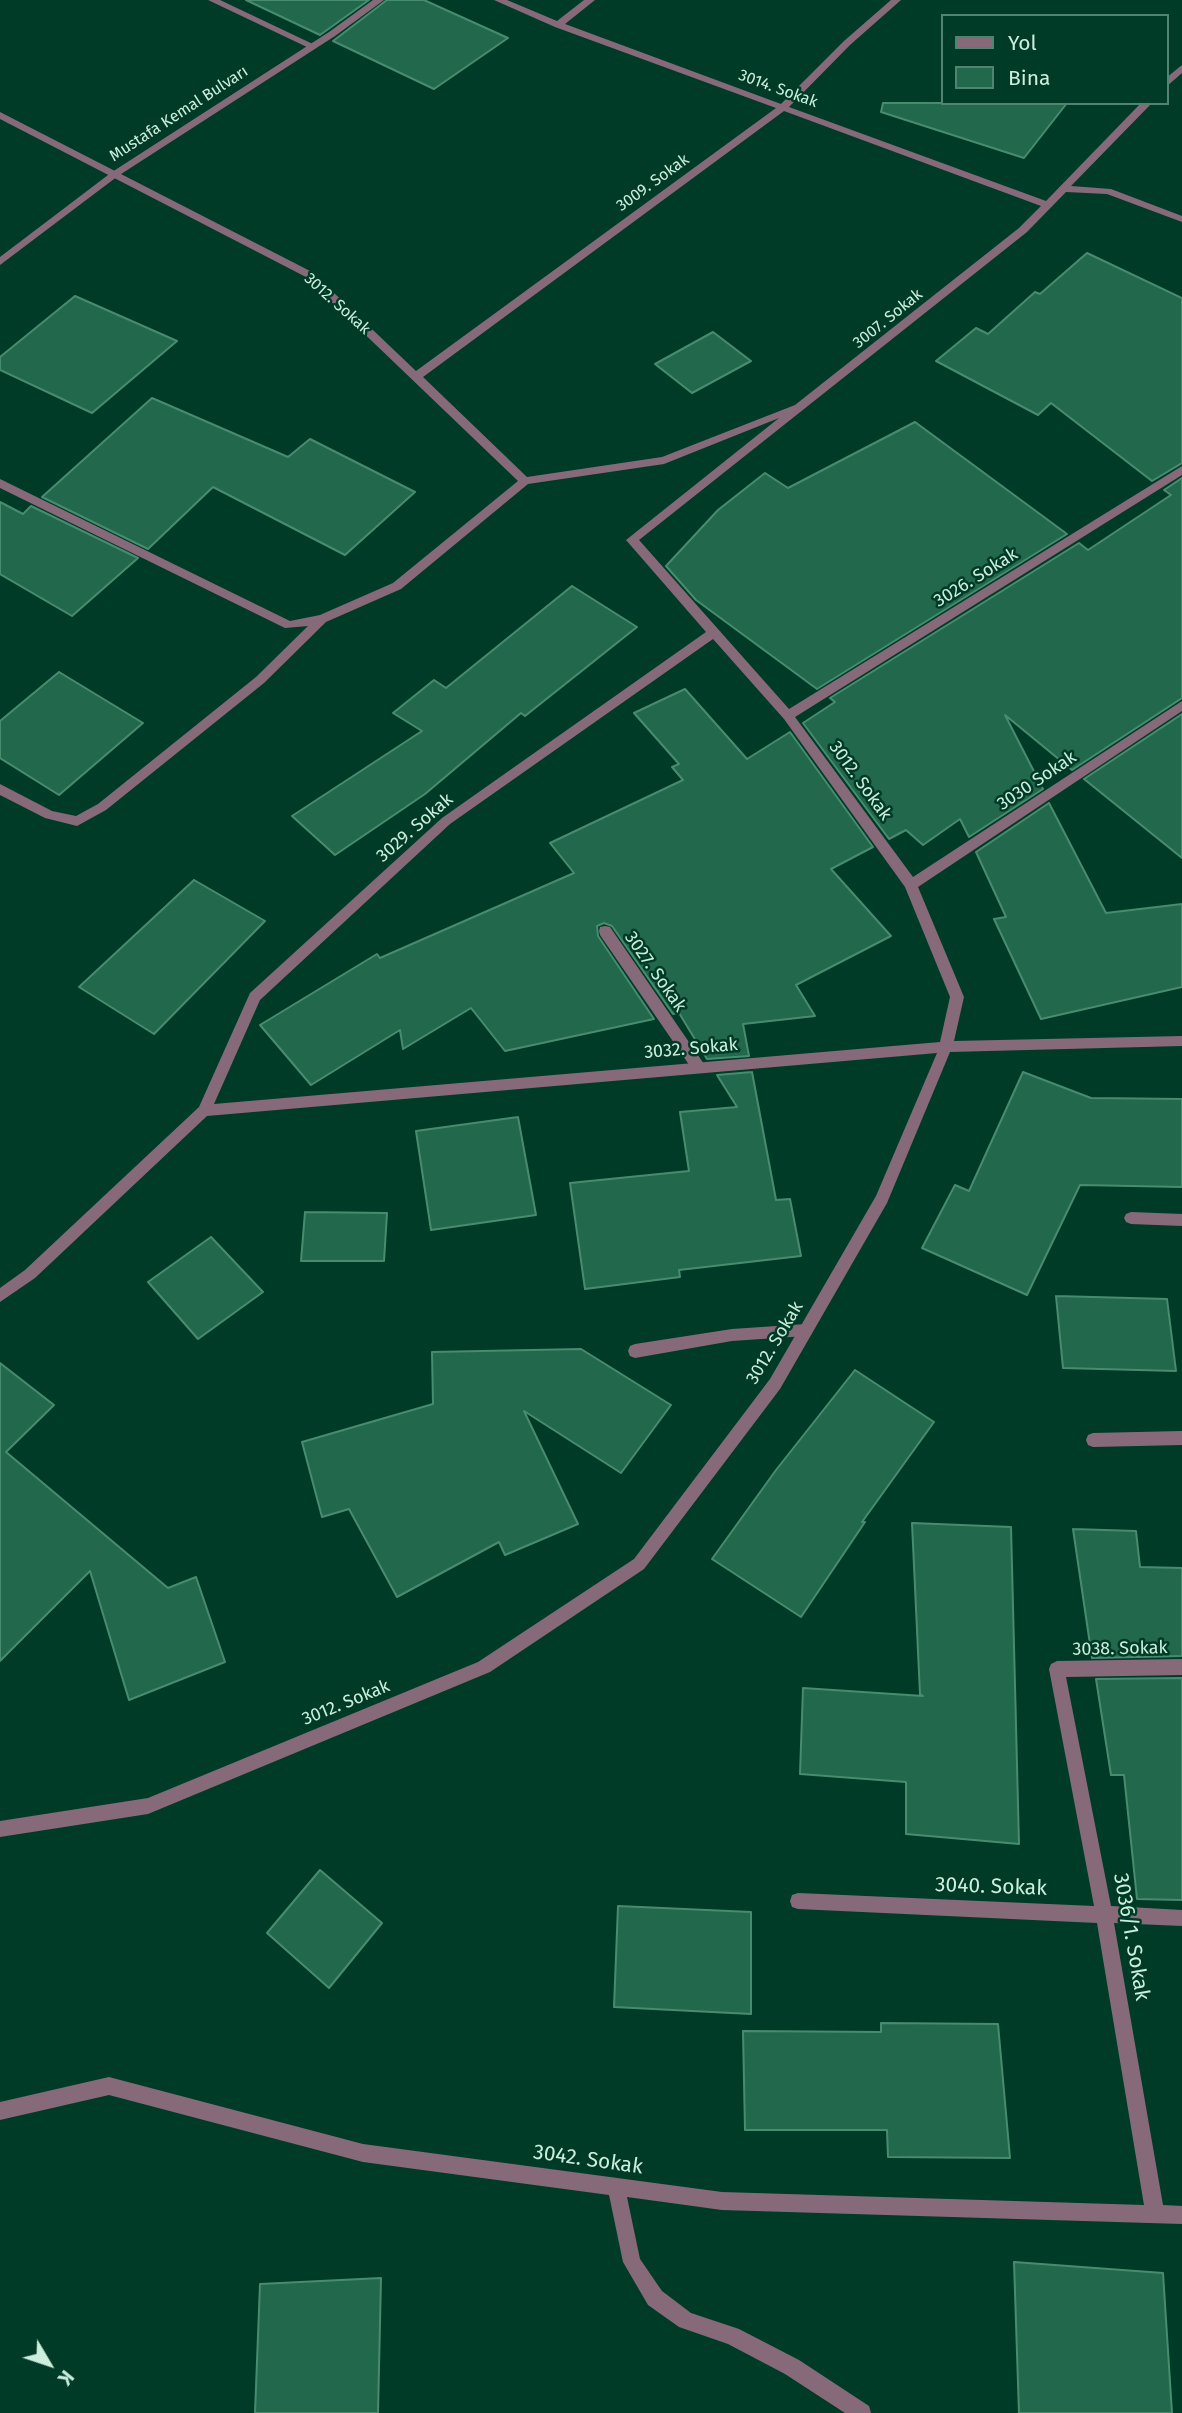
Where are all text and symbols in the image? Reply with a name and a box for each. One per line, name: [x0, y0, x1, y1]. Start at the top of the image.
legend: [940, 14, 1168, 105]
text: Yol: [1008, 30, 1037, 56]
street label: Mustafa Kemal Bulvarı: [106, 62, 252, 166]
text: Bina: [1008, 65, 1050, 91]
street label: 3014. Sokak: [736, 66, 820, 112]
street label: 3009. Sokak: [613, 150, 693, 216]
street label: 3012. Sokak: [300, 269, 374, 339]
street label: 3007. Sokak: [849, 285, 927, 353]
street label: 3026. Sokak: [930, 544, 1022, 612]
street label: 3012. Sokak: [824, 737, 896, 825]
street label: 3030 Sokak: [993, 747, 1081, 815]
street label: 3029. Sokak: [372, 789, 458, 867]
street label: 3027. Sokak: [620, 928, 690, 1016]
street label: 3032. Sokak: [643, 1034, 739, 1064]
street label: 3012. Sokak: [742, 1298, 808, 1388]
street label: 3038. Sokak: [1072, 1637, 1168, 1661]
street label: 3012. Sokak: [299, 1676, 393, 1730]
street label: 3036/1. Sokak: [1107, 1871, 1155, 2003]
street label: 3040. Sokak: [935, 1872, 1047, 1902]
street label: 3042. Sokak: [532, 2140, 644, 2180]
north arrow: [14, 2329, 84, 2399]
text: K: [53, 2366, 78, 2389]

